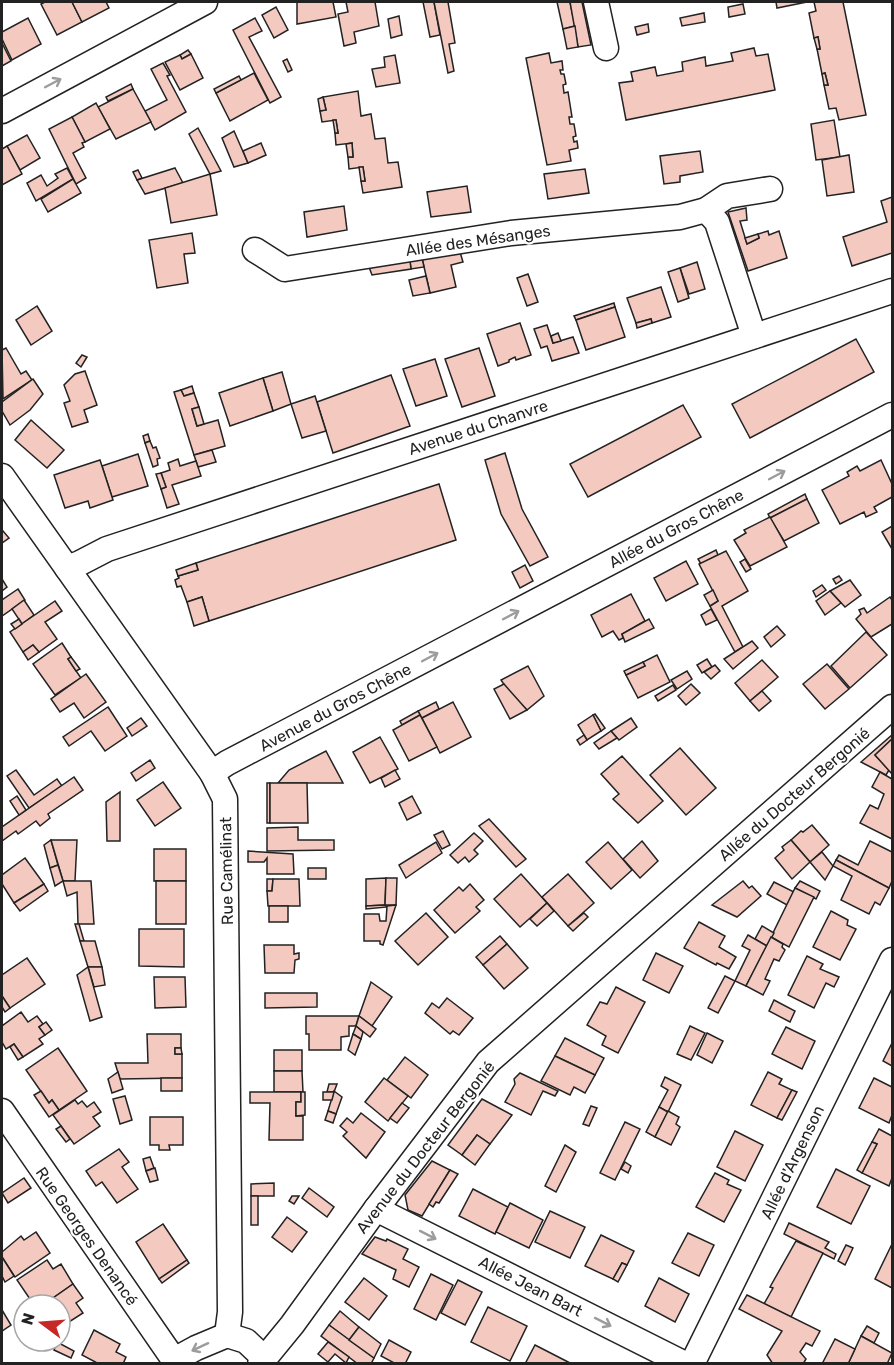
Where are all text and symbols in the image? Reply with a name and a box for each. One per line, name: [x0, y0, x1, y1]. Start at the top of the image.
one-way arrow: [44, 77, 61, 89]
street label: Allée des Mésanges: [404, 221, 552, 260]
street label: Avenue du Chanvre: [406, 396, 550, 459]
one-way arrow: [768, 469, 786, 481]
street label: Allée du Gros Chêne: [606, 485, 747, 572]
one-way arrow: [502, 608, 520, 620]
one-way arrow: [421, 651, 439, 662]
street label: Avenue du Gros Chêne: [256, 659, 414, 756]
street label: Allée du Docteur Bergonié: [715, 724, 874, 865]
street label: Rue Camélinat: [216, 817, 237, 925]
street label: Avenue du Docteur Bergonié: [352, 1057, 499, 1237]
street label: Allée d'Argenson: [757, 1102, 828, 1222]
street label: Rue Georges Denancé: [32, 1163, 142, 1309]
one-way arrow: [419, 1229, 437, 1241]
street label: Allée Jean Bart: [476, 1252, 586, 1321]
north arrow: [12, 1293, 72, 1353]
text: N: [17, 1311, 39, 1327]
one-way arrow: [593, 1317, 611, 1328]
one-way arrow: [191, 1341, 209, 1353]

